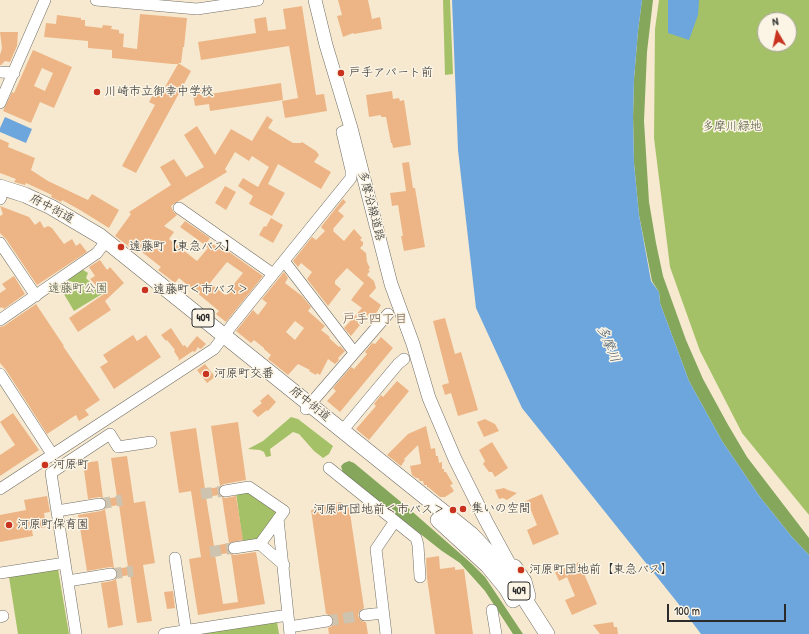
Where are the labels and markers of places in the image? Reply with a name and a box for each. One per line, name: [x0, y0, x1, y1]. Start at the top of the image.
place label: 戸手アパート前: [349, 66, 433, 80]
marker: 戸手アパート前: [336, 68, 346, 78]
place label: 川崎市立御幸中学校: [105, 85, 213, 99]
marker: 川崎市立御幸中学校: [92, 87, 102, 97]
place label: 遠藤町【東急バス】: [129, 240, 237, 254]
marker: 遠藤町【東急バス】: [116, 242, 126, 252]
place label: 遠藤町＜市バス＞: [153, 283, 249, 297]
marker: 遠藤町＜市バス＞: [140, 285, 150, 295]
place label: 河原町交番: [214, 367, 274, 381]
marker: 河原町交番: [201, 369, 211, 379]
place label: 河原町: [53, 458, 89, 472]
marker: 河原町: [40, 460, 50, 470]
place label: 集いの空間: [471, 502, 531, 516]
place label: 河原町団地前＜市バス＞: [313, 503, 445, 517]
marker: 集いの空間: [458, 504, 468, 514]
marker: 河原町団地前＜市バス＞: [448, 505, 458, 515]
place label: 河原町保育園: [17, 518, 89, 532]
marker: 河原町保育園: [4, 520, 14, 530]
place label: 河原町団地前【東急バス】: [529, 563, 673, 577]
marker: 河原町団地前【東急バス】: [516, 565, 526, 575]

